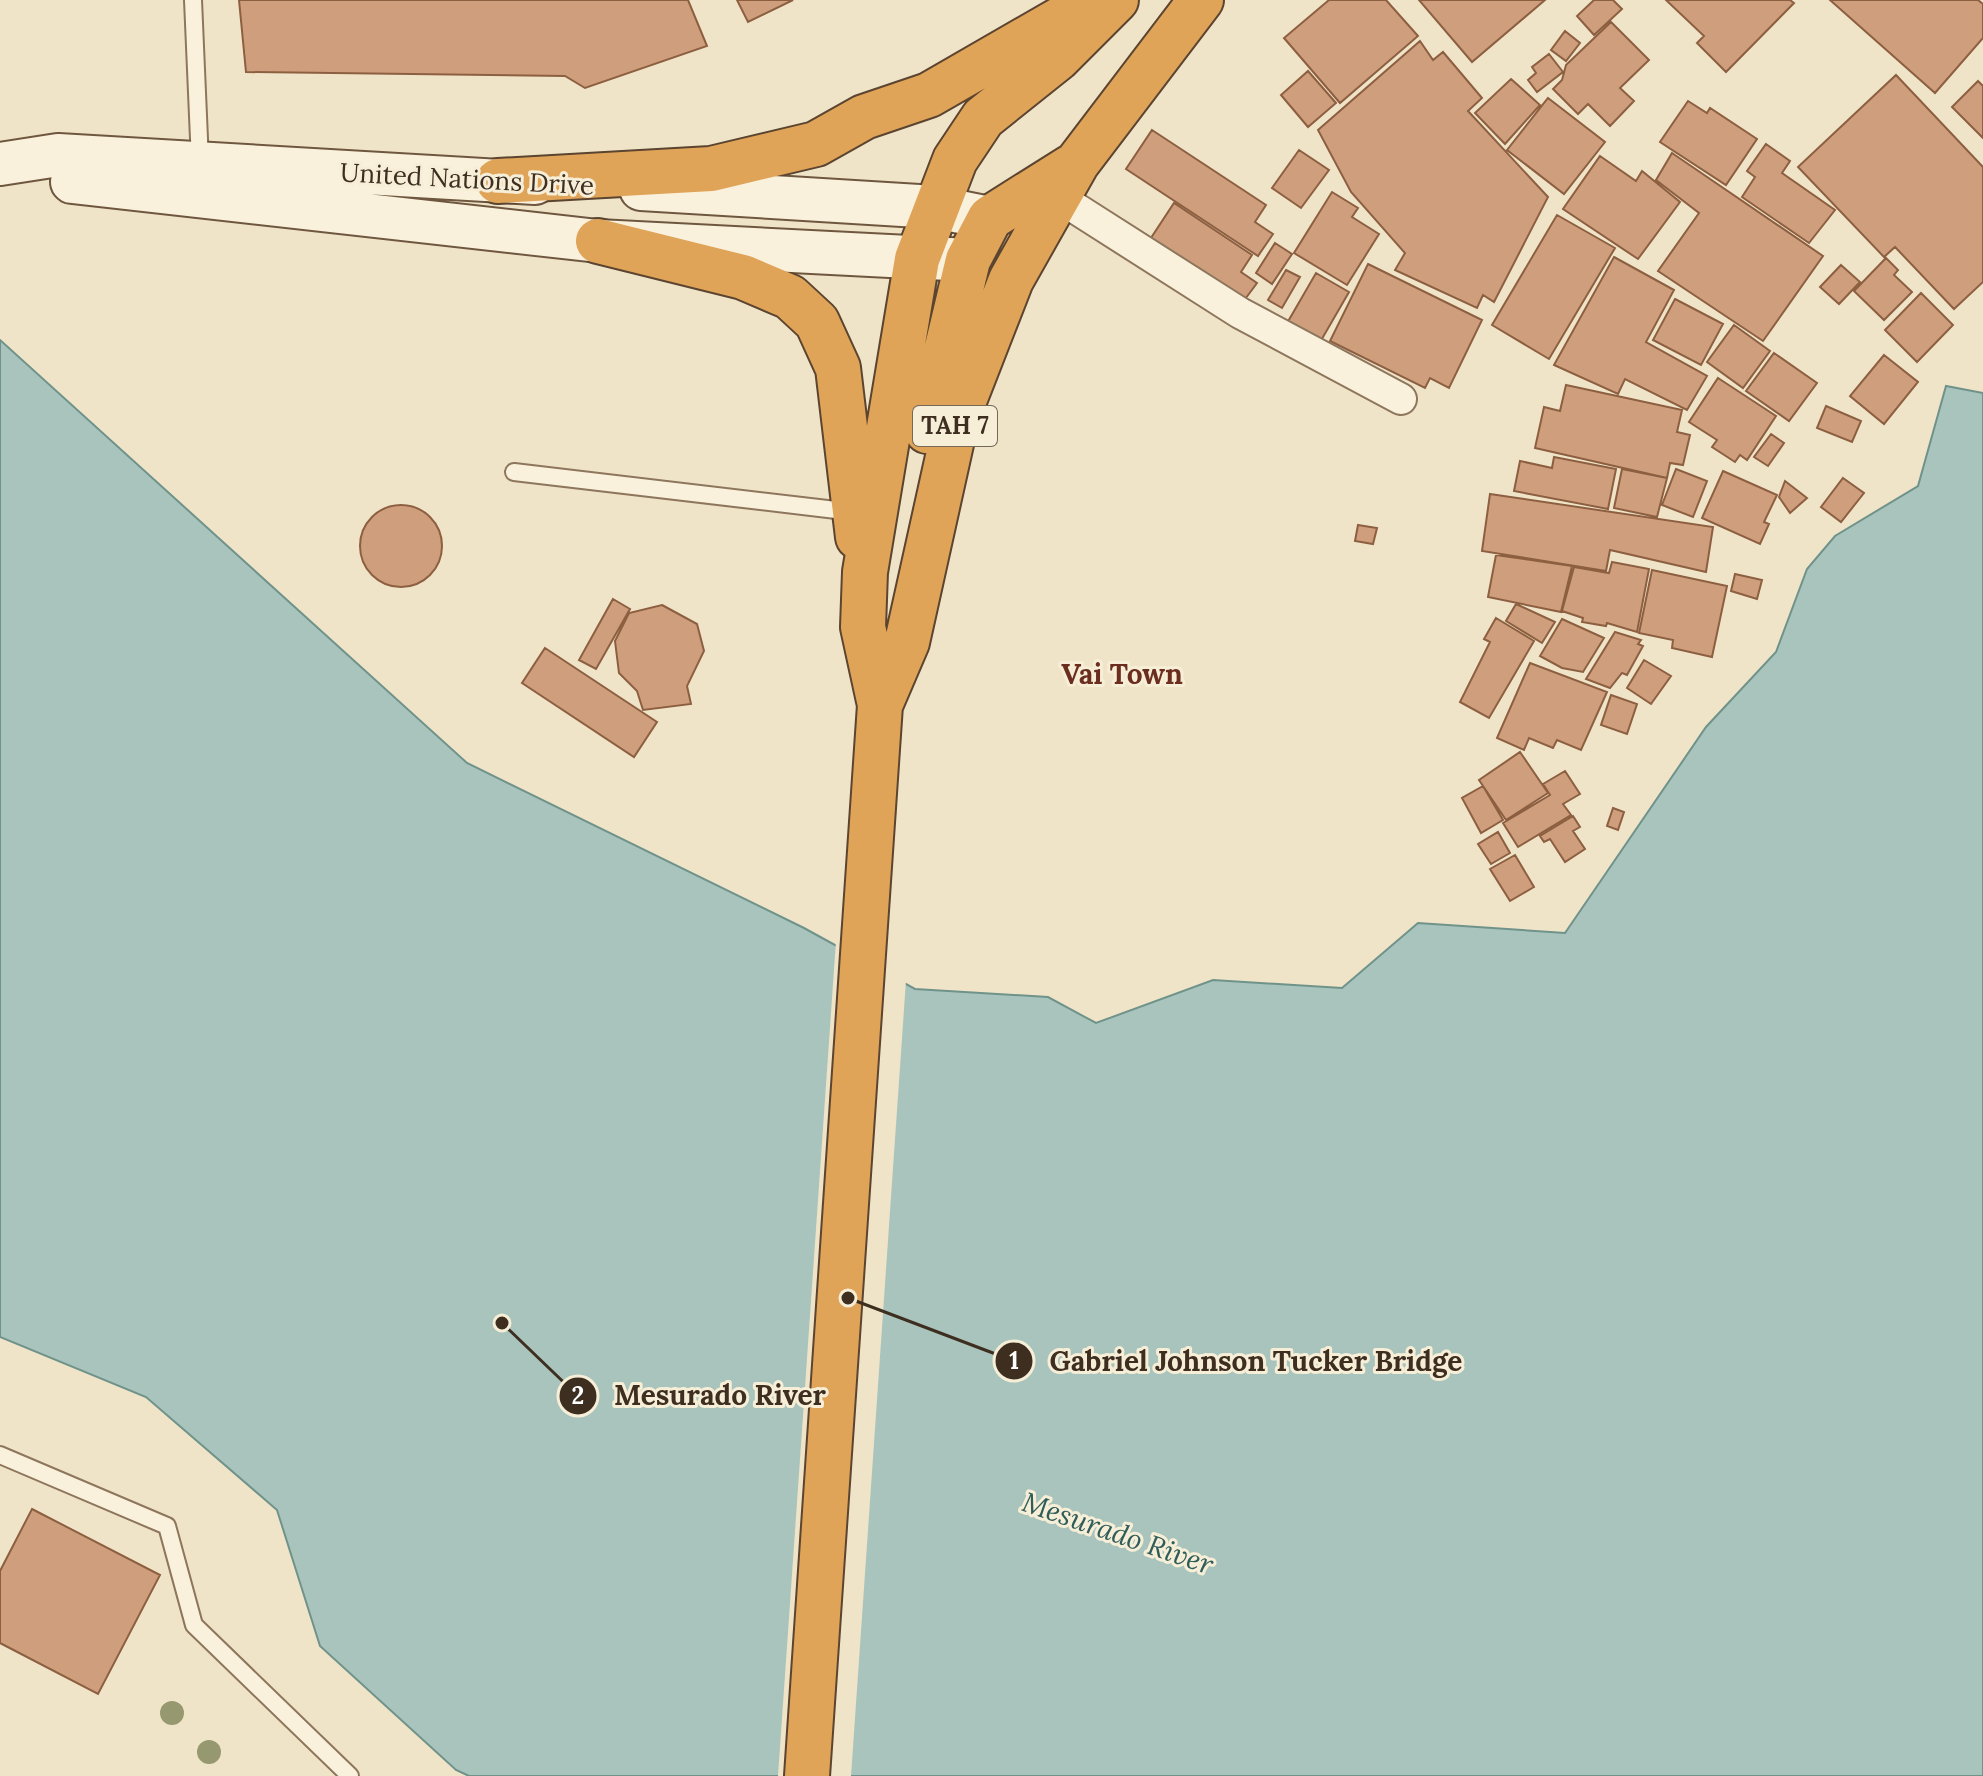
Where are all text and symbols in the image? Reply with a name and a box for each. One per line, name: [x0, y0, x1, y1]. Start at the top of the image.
street label: United Nations Drive: [339, 155, 595, 202]
road number: TAH 7: [913, 406, 997, 446]
district label: Vai Town: [1061, 656, 1183, 692]
callout: Gabriel Johnson Tucker Bridge: [994, 1335, 1479, 1387]
text: Gabriel Johnson Tucker Bridge: [1050, 1343, 1462, 1379]
text: 1: [1009, 1345, 1019, 1376]
callout: Mesurado River: [558, 1370, 842, 1422]
text: Mesurado River: [614, 1377, 826, 1413]
text: 2: [572, 1380, 584, 1411]
water label: Mesurado River: [1018, 1483, 1219, 1583]

